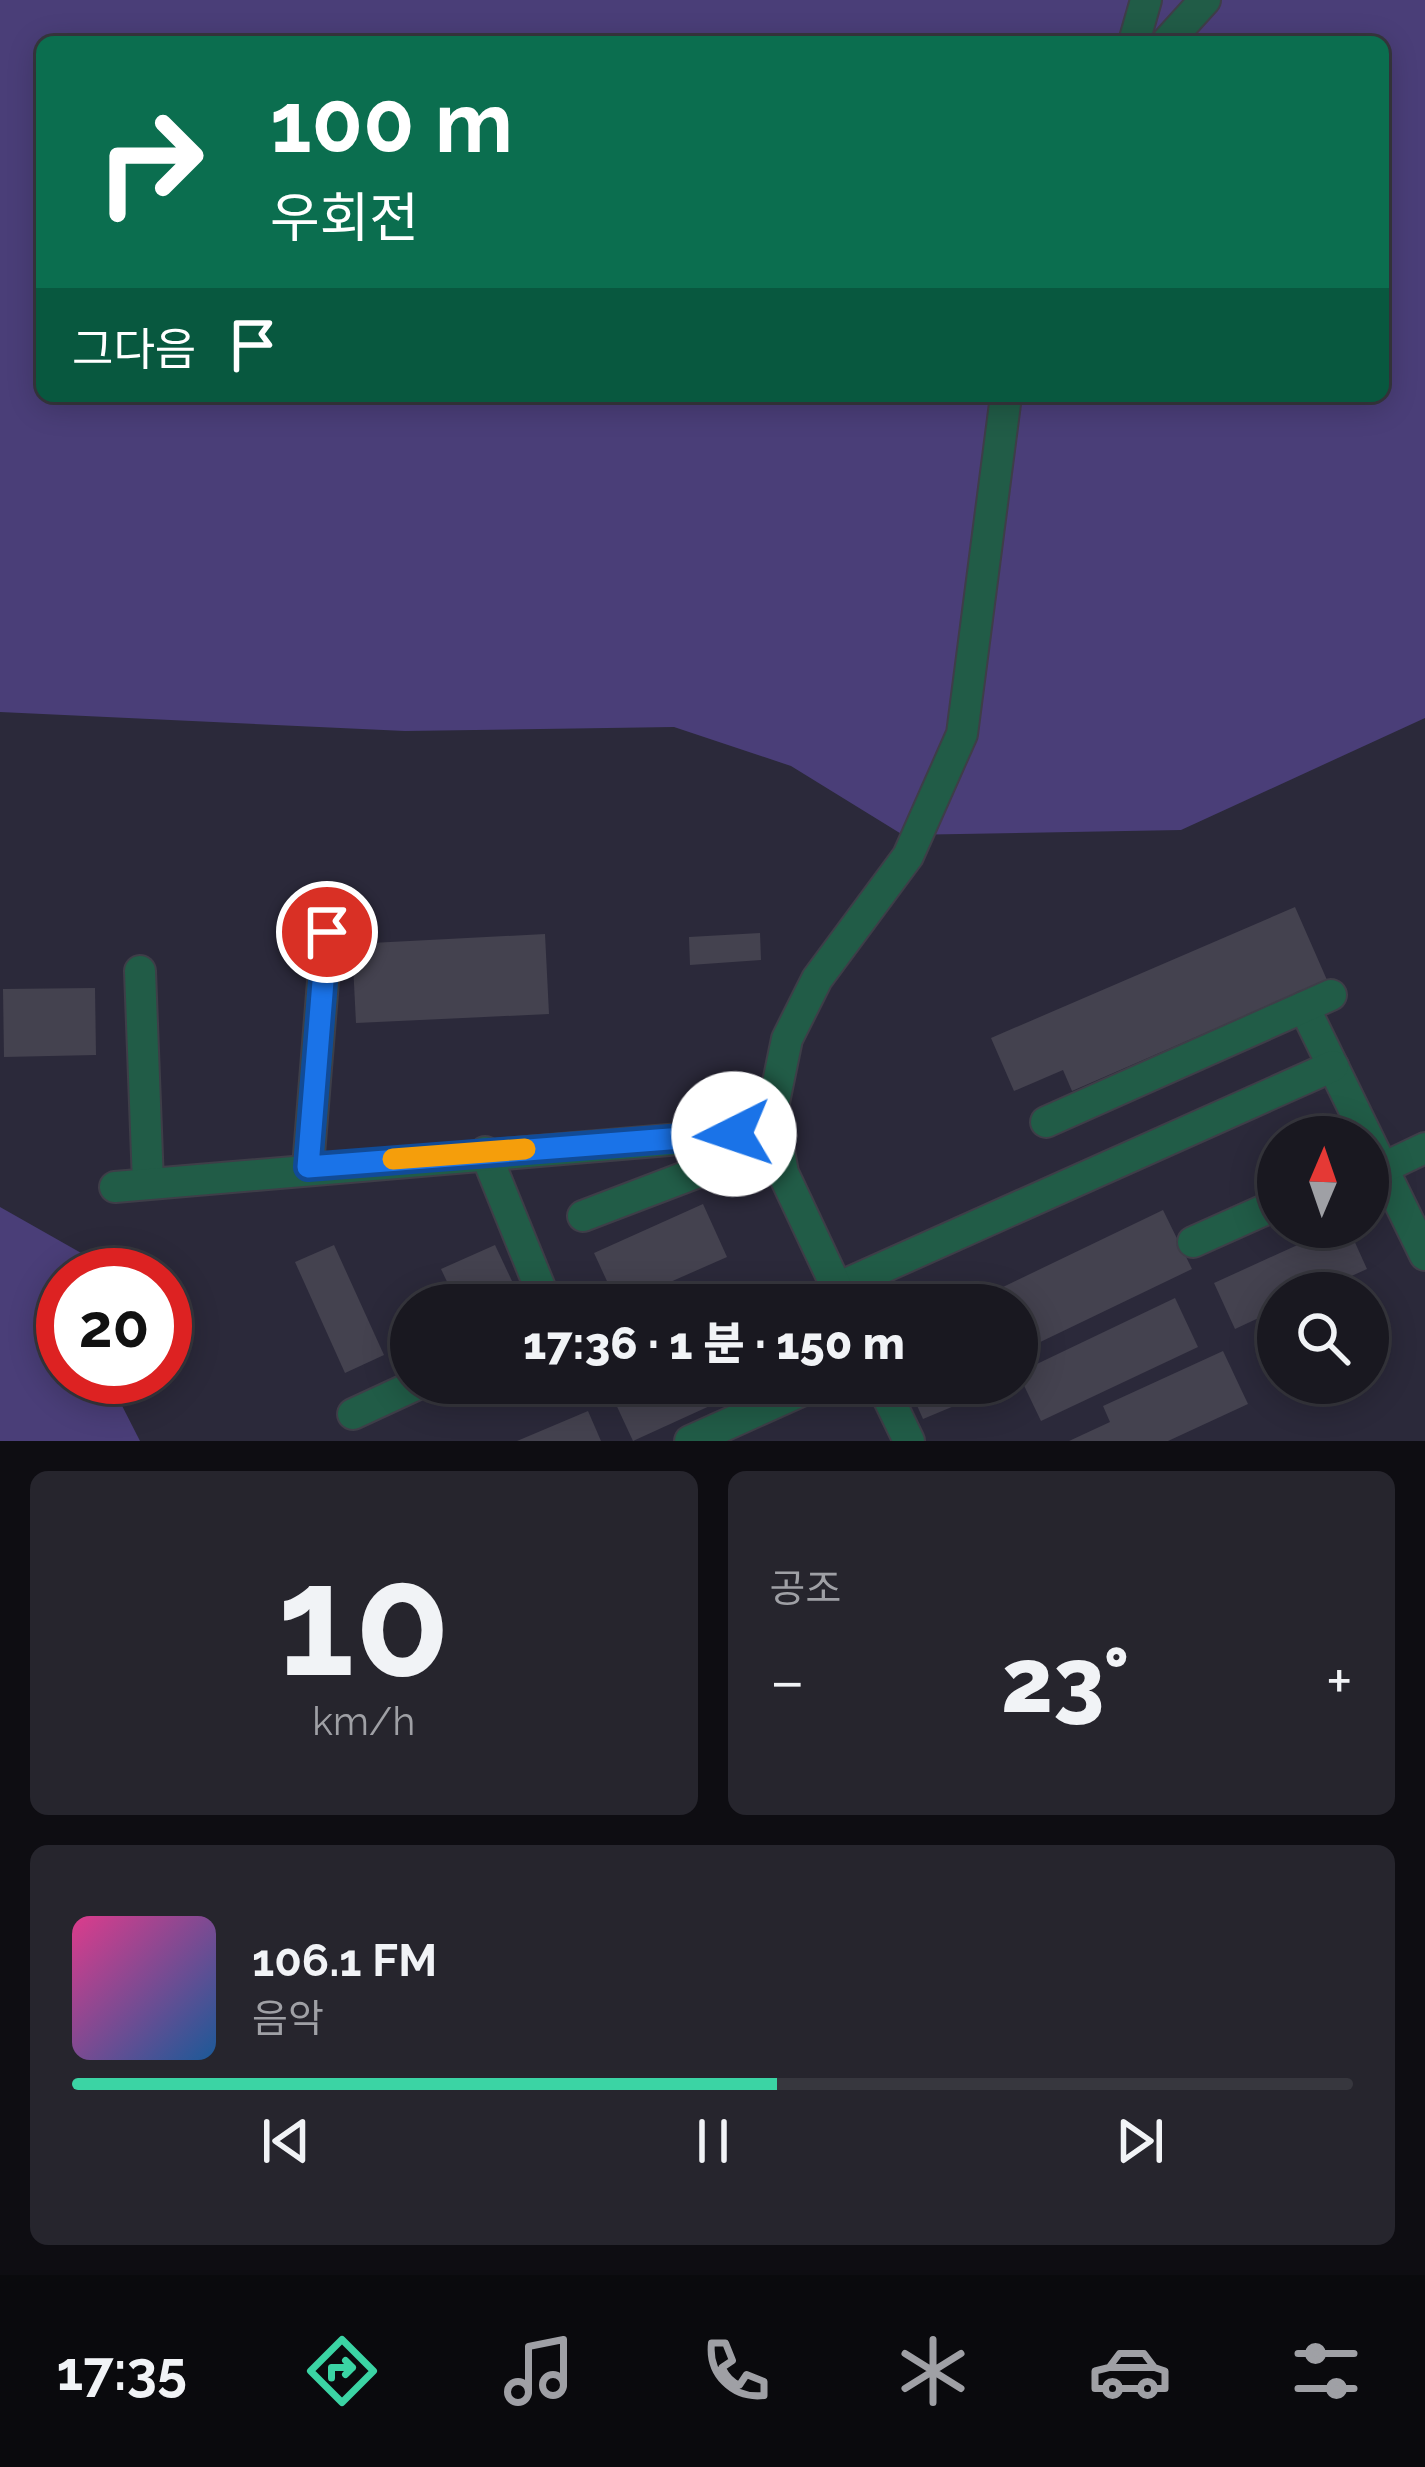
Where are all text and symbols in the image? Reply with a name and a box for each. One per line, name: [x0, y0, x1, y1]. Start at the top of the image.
text: 100 m: [270, 73, 513, 172]
icon: right: [72, 84, 228, 240]
text: 우회전: [270, 186, 419, 250]
icon: arrive: [220, 312, 286, 378]
text: 그다음: [72, 323, 196, 376]
pin: [276, 881, 378, 983]
icon: arrive: [294, 899, 360, 965]
position arrow: [671, 1071, 797, 1197]
north arrow: [1257, 1116, 1389, 1248]
map controls: [1257, 1116, 1389, 1404]
speed limit sign: 20: [36, 1248, 192, 1404]
button: search: [1257, 1272, 1389, 1404]
text: 17:36 · 1 분 · 150 m: [523, 1317, 905, 1370]
text: 10: [277, 1528, 450, 1712]
text: 공조: [770, 1565, 841, 1611]
text: 23°: [1001, 1627, 1130, 1733]
text: −: [770, 1642, 805, 1719]
text: +: [1326, 1642, 1353, 1719]
text: km/h: [312, 1698, 415, 1744]
text: 106.1 FM: [252, 1934, 437, 1987]
text: 음악: [252, 1995, 324, 2041]
icon: previous: [253, 2108, 319, 2174]
icon: pause: [680, 2108, 746, 2174]
icon: next: [1107, 2108, 1173, 2174]
icon: directions: [300, 2329, 384, 2413]
icon: music: [497, 2329, 581, 2413]
icon: phone: [694, 2329, 778, 2413]
icon: climate: [891, 2329, 975, 2413]
icon: car: [1088, 2329, 1172, 2413]
icon: filters: [1284, 2329, 1368, 2413]
text: 17:35: [56, 2339, 187, 2403]

